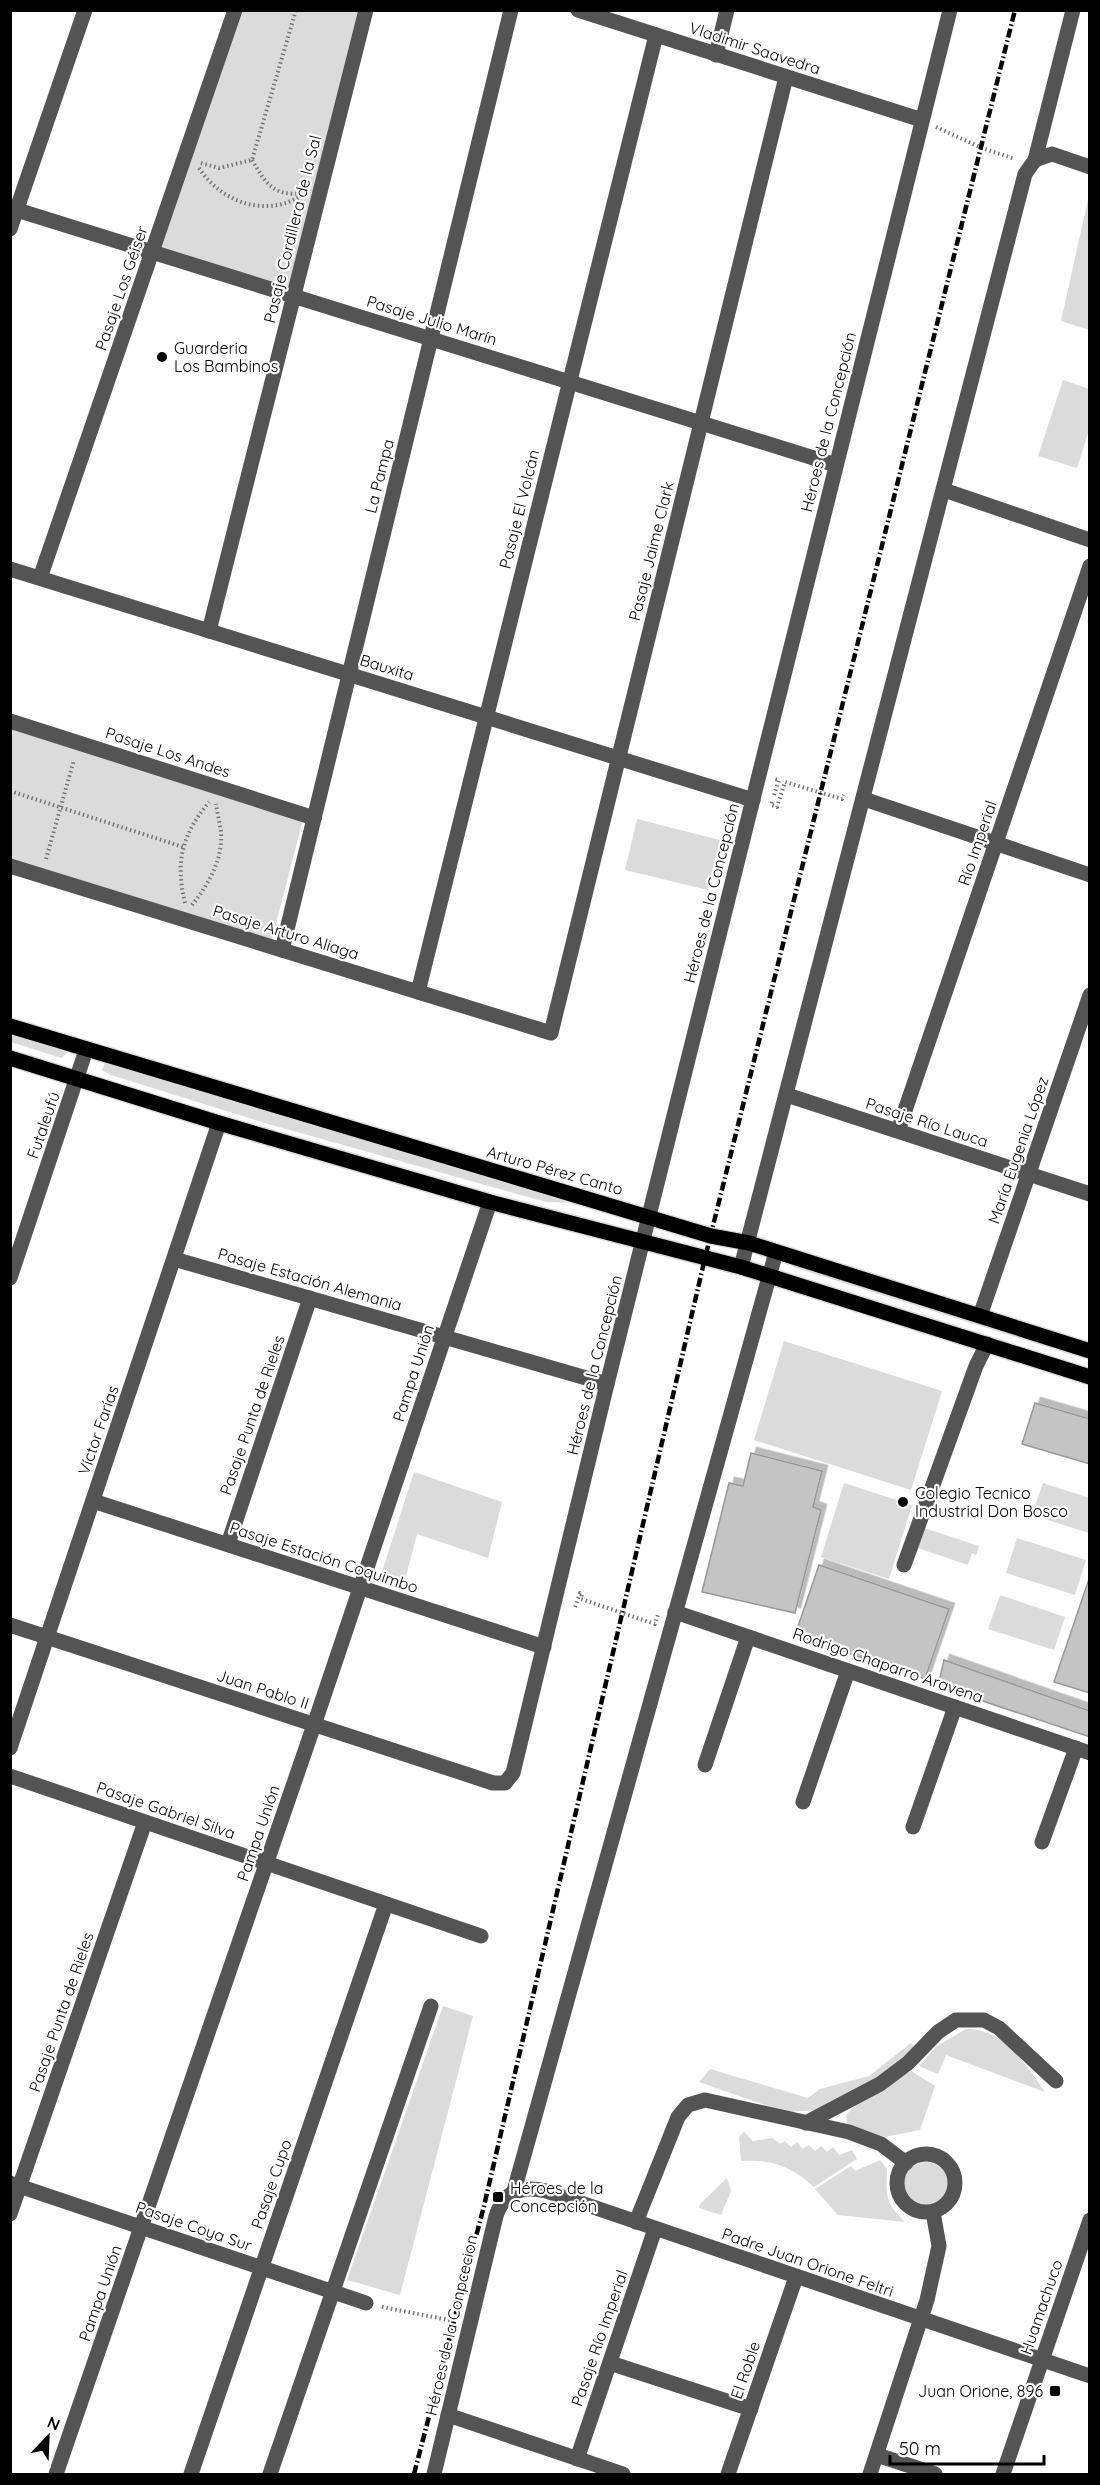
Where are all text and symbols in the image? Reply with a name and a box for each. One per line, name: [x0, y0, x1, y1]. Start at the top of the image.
street label: Vladimir Saavedra: [687, 17, 823, 79]
street label: Pasaje Cordillera de la Sal: [259, 133, 325, 325]
street label: Pasaje Los Géiser: [90, 223, 152, 353]
street label: Pasaje Julio Marín: [364, 291, 500, 349]
street label: Héroes de la Concepción: [796, 330, 860, 514]
place label: Guarderia Los Bambinos: [174, 338, 278, 376]
marker: Guarderia Los Bambinos: [155, 350, 169, 364]
street label: La Pampa: [360, 437, 398, 515]
street label: Pasaje El Volcán: [495, 447, 543, 571]
street label: Pasaje Jaime Clark: [624, 479, 678, 623]
street label: Bauxita: [358, 649, 416, 685]
street label: Pasaje Los Andes: [103, 722, 233, 782]
street label: Río Imperial: [953, 798, 1001, 888]
street label: Héroes de la Concepción: [679, 801, 743, 985]
street label: Pasaje Arturo Aliaga: [210, 900, 362, 964]
street label: María Eugenia López: [983, 1074, 1053, 1226]
street label: Futaleufú: [22, 1089, 64, 1161]
street label: Pasaje Río Lauca: [863, 1093, 991, 1151]
street label: Arturo Pérez Canto: [485, 1141, 625, 1199]
street label: Pasaje Estación Alemania: [216, 1243, 404, 1315]
street label: Héroes de la Concepción: [562, 1273, 626, 1457]
street label: Pampa Unión: [388, 1322, 438, 1424]
street label: Pasaje Punta de Rieles: [215, 1332, 289, 1498]
street label: Víctor Farías: [73, 1383, 123, 1477]
place label: Colegio Tecnico Industrial Don Bosco: [915, 1483, 1068, 1521]
marker: Colegio Tecnico Industrial Don Bosco: [896, 1495, 910, 1509]
street label: Pasaje Estación Coquimbo: [227, 1517, 421, 1597]
street label: Rodrigo Chaparro Aravena: [790, 1623, 986, 1707]
street label: Juan Pablo II: [214, 1665, 312, 1713]
street label: Pasaje Gabriel Silva: [94, 1777, 238, 1843]
street label: Pampa Unión: [232, 1782, 284, 1884]
street label: Pasaje Punta de Rieles: [24, 1929, 98, 2095]
street label: Pasaje Cupo: [246, 2137, 296, 2231]
place label: Héroes de la Concepción: [510, 2178, 603, 2216]
marker: Héroes de la Concepción: [491, 2190, 505, 2204]
street label: Pasaje Coya Sur: [133, 2197, 255, 2255]
street label: Padre Juan Orione Feltri: [720, 2223, 896, 2301]
street label: Héroes de la Conpcecion: [420, 2233, 482, 2417]
street label: Pampa Unión: [74, 2242, 126, 2344]
street label: Huamachuco: [1015, 2257, 1067, 2357]
street label: Pasaje Río Imperial: [566, 2267, 632, 2409]
street label: El Roble: [726, 2339, 764, 2401]
place label: Juan Orione, 896: [918, 2381, 1043, 2401]
marker: Juan Orione, 896: [1048, 2384, 1062, 2398]
north arrow: [18, 2407, 78, 2467]
text: N: [45, 2412, 63, 2435]
scale bar: [890, 2428, 1044, 2466]
text: 50 m: [899, 2437, 941, 2460]

